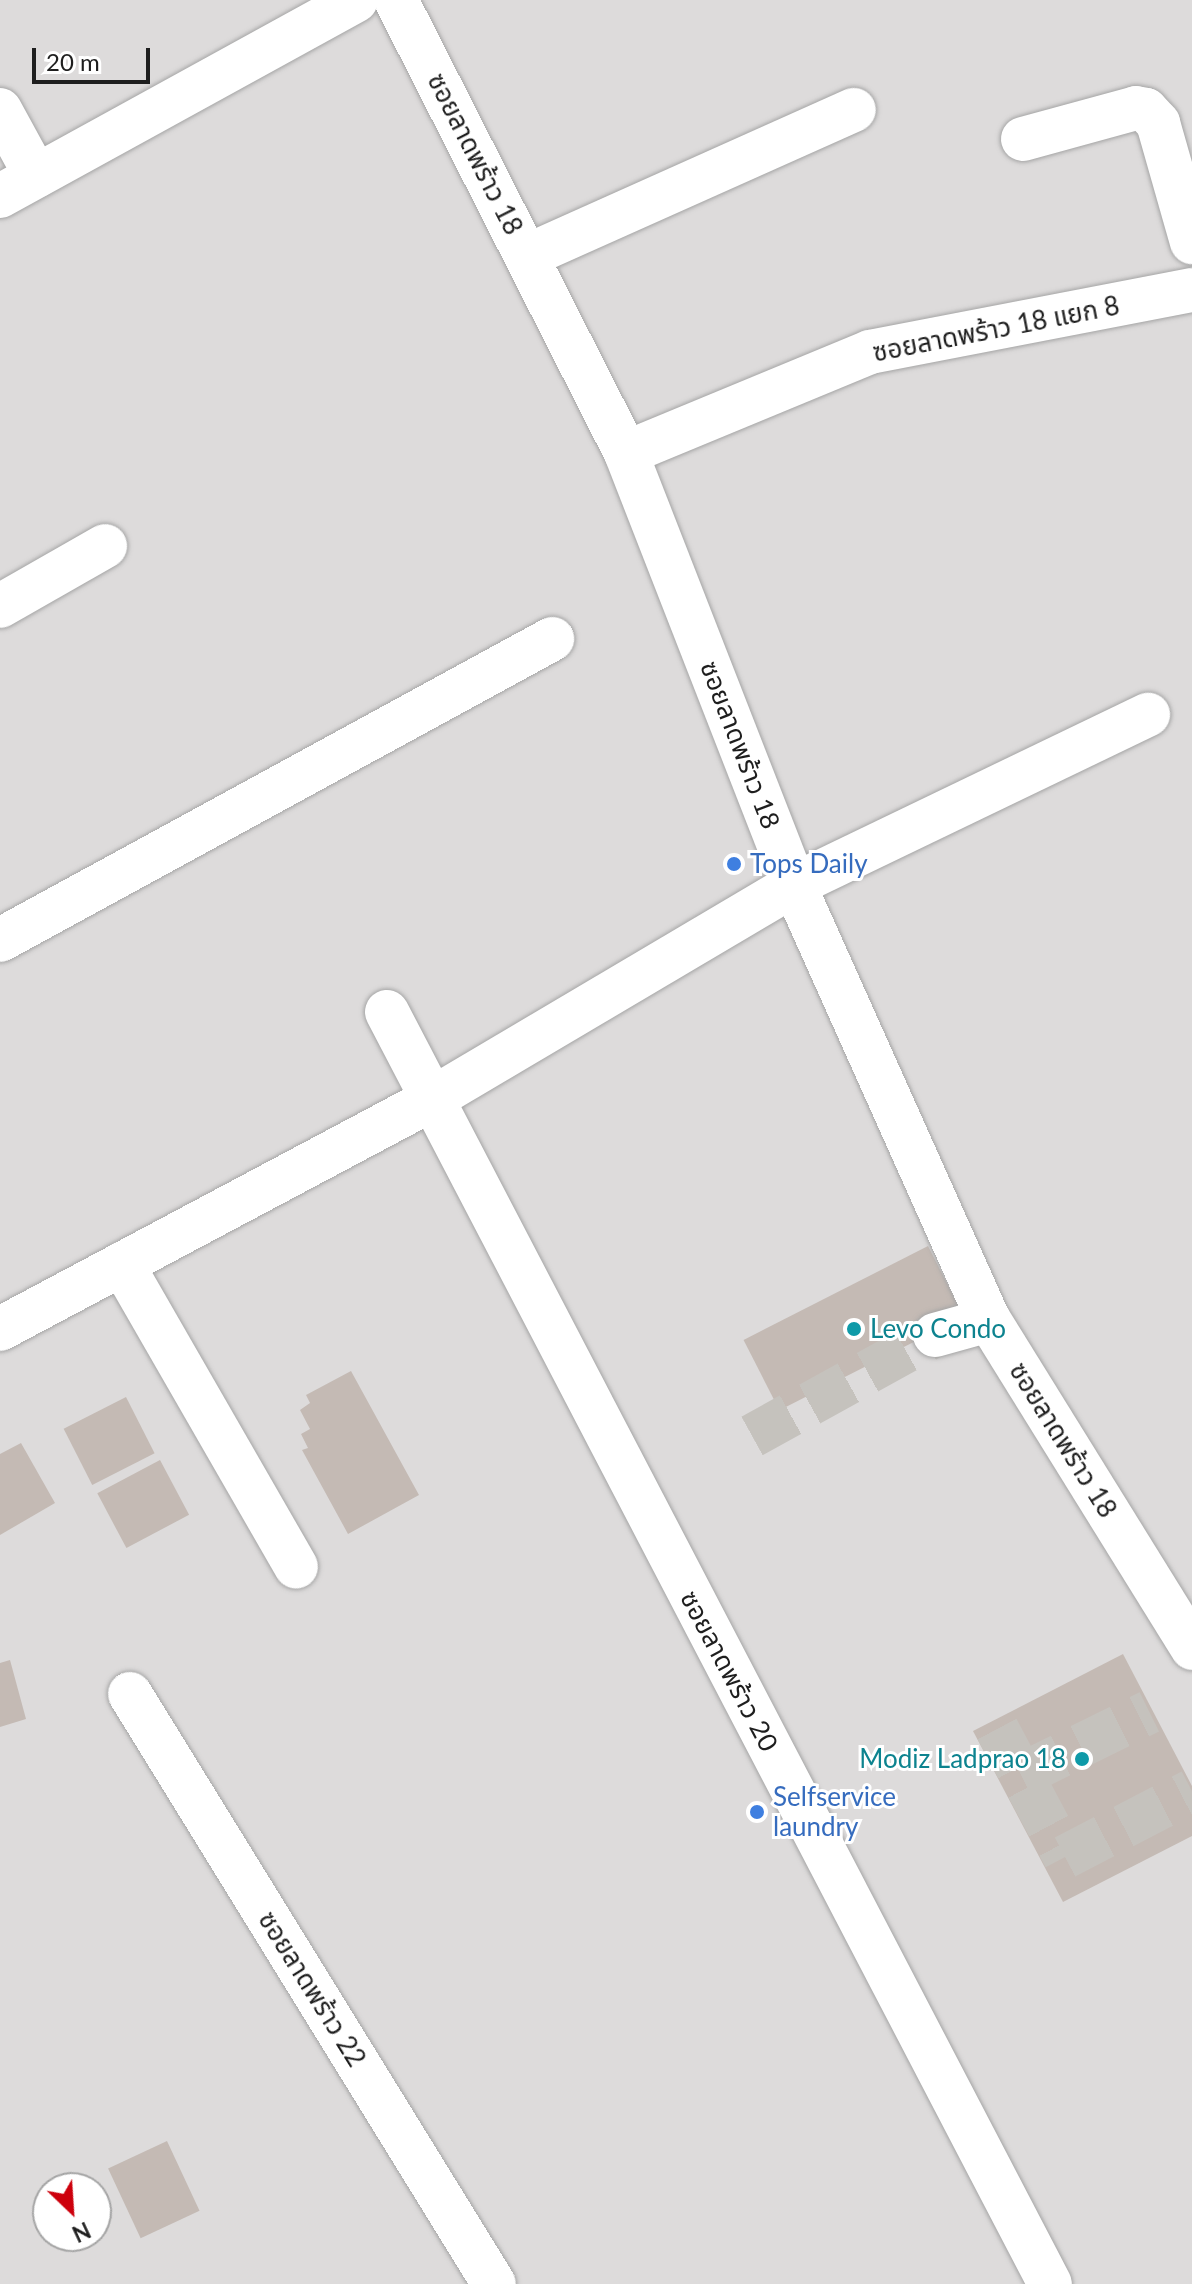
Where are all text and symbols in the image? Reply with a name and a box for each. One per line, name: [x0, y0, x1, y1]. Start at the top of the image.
scale bar: [36, 32, 154, 82]
text: 20 m: [46, 47, 100, 76]
street label: ซอยลาดพร้าว 18: [421, 68, 529, 240]
street label: ซอยลาดพร้าว 18 แยก 8: [870, 290, 1122, 368]
street label: ซอยลาดพร้าว 18: [694, 657, 786, 833]
place label: Tops Daily: [750, 848, 868, 880]
marker: Tops Daily: [725, 855, 743, 873]
place label: Levo Condo: [870, 1313, 1006, 1345]
marker: Levo Condo: [845, 1320, 863, 1338]
street label: ซอยลาดพร้าว 18: [1003, 1357, 1123, 1523]
street label: ซอยลาดพร้าว 20: [674, 1585, 784, 1757]
place label: Modiz Ladprao 18: [859, 1743, 1066, 1775]
marker: Modiz Ladprao 18: [1073, 1750, 1091, 1768]
place label: Selfservice laundry: [773, 1781, 896, 1842]
marker: Selfservice laundry: [748, 1803, 766, 1821]
street label: ซอยลาดพร้าว 22: [252, 1906, 372, 2072]
north arrow: [32, 2172, 112, 2252]
text: N: [68, 2217, 95, 2248]

